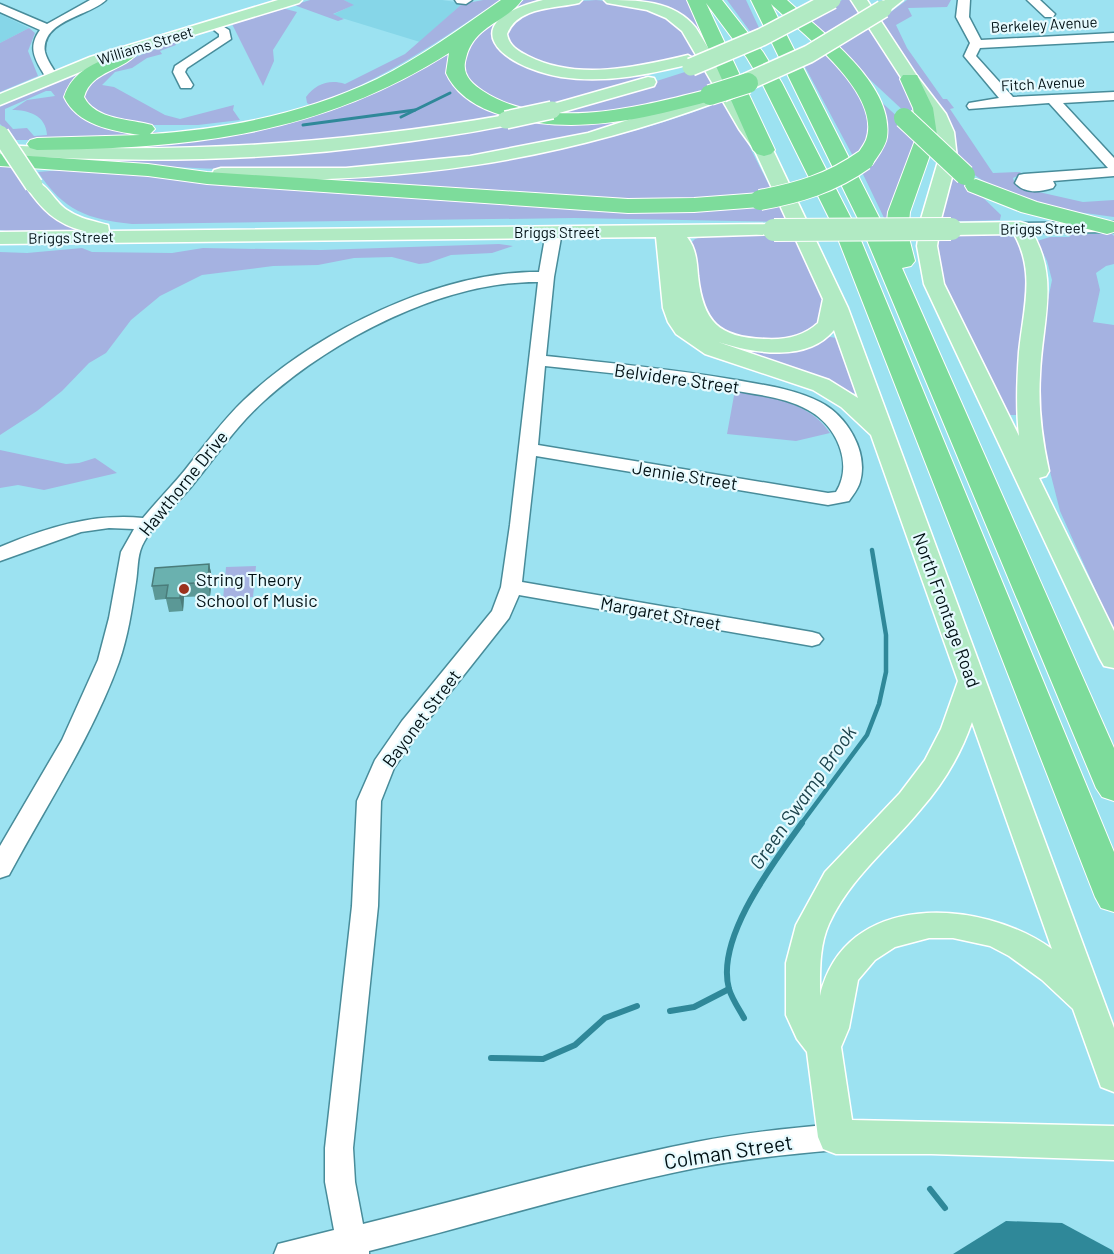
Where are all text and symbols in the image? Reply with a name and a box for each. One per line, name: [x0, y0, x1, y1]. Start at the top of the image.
street label: Berkeley Avenue: [990, 12, 1098, 36]
street label: Williams Street: [95, 22, 195, 68]
street label: Fitch Avenue: [1001, 72, 1085, 94]
street label: Briggs Street: [1000, 218, 1086, 238]
street label: Briggs Street: [514, 223, 600, 241]
street label: Briggs Street: [28, 227, 114, 247]
street label: Belvidere Street: [613, 358, 741, 398]
street label: Hawthorne Drive: [134, 426, 232, 540]
street label: Jennie Street: [631, 456, 739, 494]
street label: North Frontage Road: [909, 530, 985, 690]
place label: String Theory School of Music: [196, 568, 318, 611]
marker: String Theory School of Music: [177, 582, 191, 596]
street label: Margaret Street: [599, 592, 723, 634]
street label: Bayonet Street: [377, 665, 465, 771]
water label: Green Swamp Brook: [743, 720, 861, 874]
street label: Colman Street: [662, 1128, 794, 1174]

